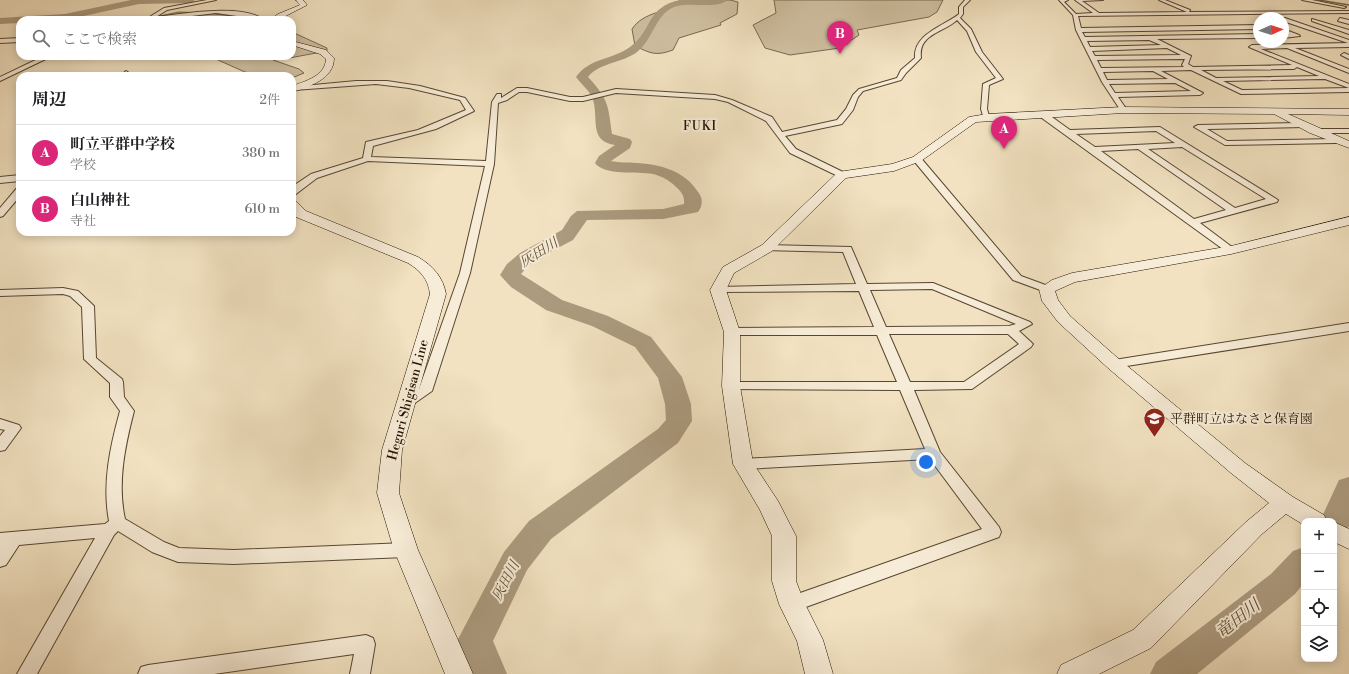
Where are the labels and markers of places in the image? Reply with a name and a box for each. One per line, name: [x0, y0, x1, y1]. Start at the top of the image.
pin: B: [827, 21, 853, 54]
pin: A: [991, 116, 1017, 149]
school or university icon: 平群町立はなさと保育園: [1142, 406, 1168, 439]
place label: 平群町立はなさと保育園: [1170, 411, 1313, 427]

